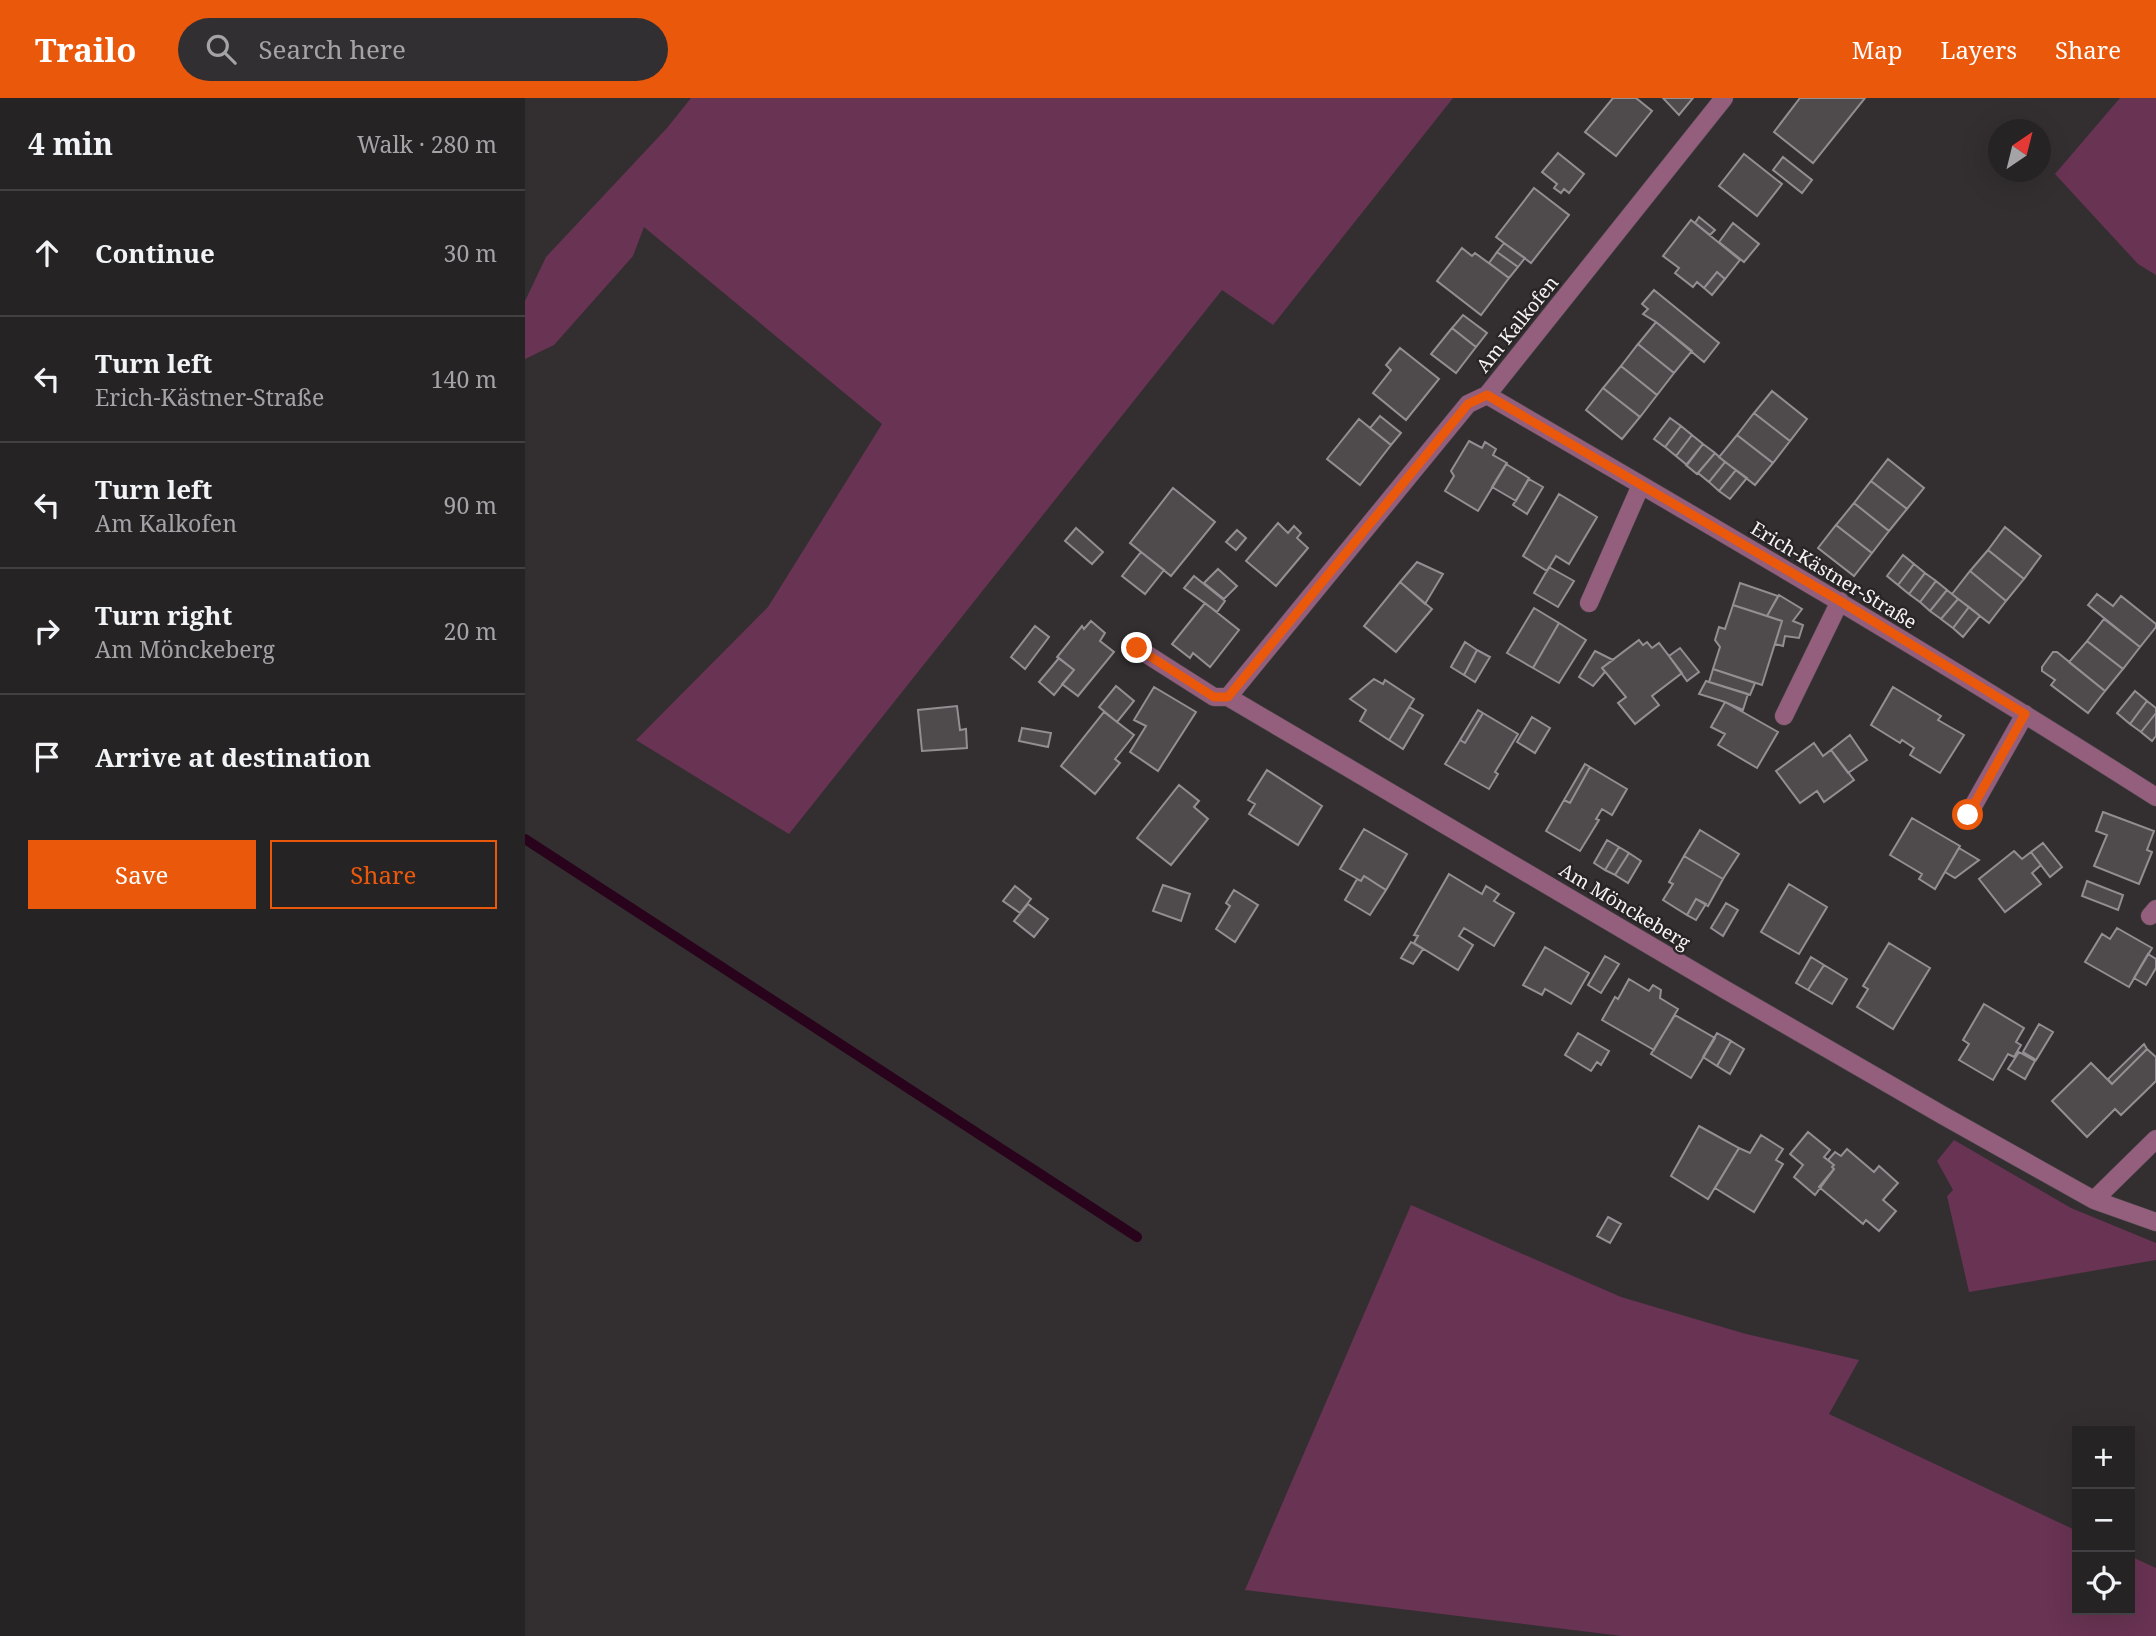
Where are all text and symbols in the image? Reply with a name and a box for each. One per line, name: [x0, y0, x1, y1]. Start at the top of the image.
search box: [178, 18, 668, 81]
text: Trailo: [35, 27, 136, 72]
icon: search: [202, 30, 240, 68]
text: Search here: [258, 31, 406, 67]
text: Map: [1852, 33, 1903, 66]
text: Layers: [1941, 33, 2017, 66]
text: Share: [2055, 33, 2121, 66]
north arrow: [1988, 119, 2051, 182]
text: 4 min: [28, 123, 113, 164]
text: Walk · 280 m: [357, 128, 497, 160]
icon: ahead: [28, 234, 66, 272]
text: Continue: [95, 235, 215, 271]
text: 30 m: [444, 237, 497, 269]
street label: Am Kalkofen: [1470, 270, 1564, 378]
text: Turn left: [95, 345, 212, 381]
icon: left: [28, 360, 66, 398]
text: 140 m: [431, 363, 497, 395]
text: Erich-Kästner-Straße: [95, 381, 324, 413]
text: Turn left: [95, 471, 212, 507]
icon: left: [28, 486, 66, 524]
text: 90 m: [444, 489, 497, 521]
text: Am Kalkofen: [95, 507, 237, 539]
street label: Erich-Kästner-Straße: [1746, 515, 1922, 635]
text: Turn right: [95, 597, 232, 633]
icon: right: [28, 612, 66, 650]
text: 20 m: [444, 615, 497, 647]
route end: [1121, 632, 1152, 663]
text: Am Mönckeberg: [95, 633, 275, 665]
icon: arrive: [28, 738, 66, 776]
text: Arrive at destination: [95, 739, 371, 775]
route start: [1952, 799, 1983, 830]
button: Save: [28, 840, 256, 909]
button: Share: [270, 840, 497, 909]
street label: Am Mönckeberg: [1555, 857, 1695, 955]
map controls: [2072, 1426, 2135, 1615]
button: +: [2072, 1426, 2135, 1489]
button: −: [2072, 1489, 2135, 1552]
button: locate: [2072, 1552, 2135, 1615]

